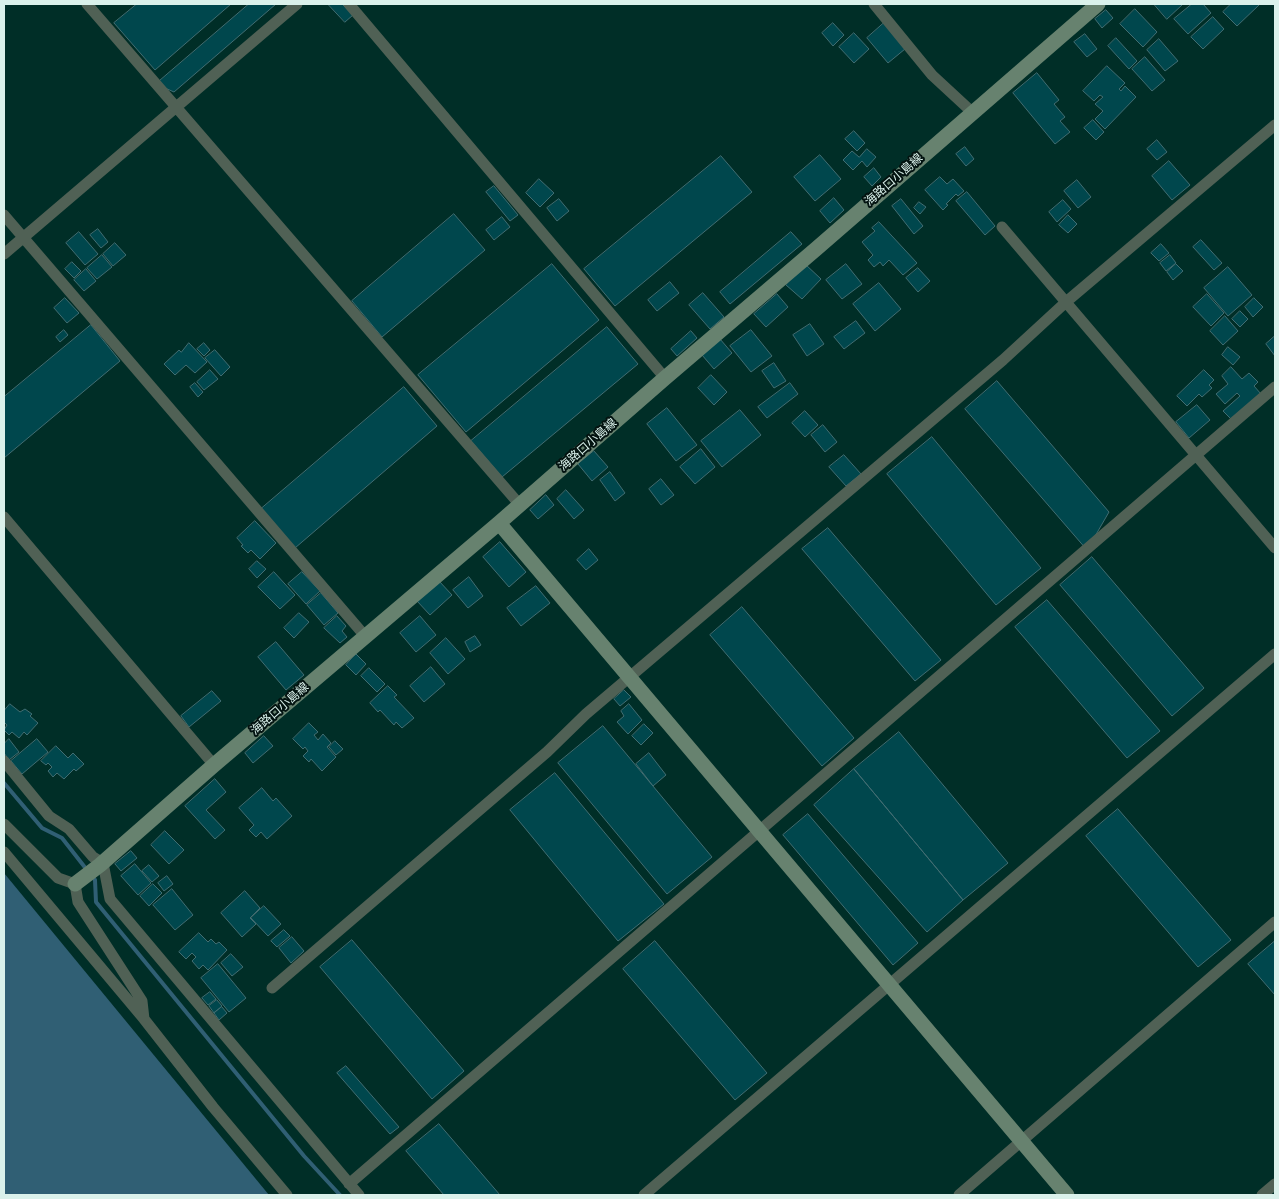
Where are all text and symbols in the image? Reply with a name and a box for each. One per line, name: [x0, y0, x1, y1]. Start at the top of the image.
street label: 海路口小島線: [862, 151, 926, 209]
street label: 海路口小島線: [556, 416, 620, 474]
street label: 海路口小島線: [248, 680, 312, 738]

